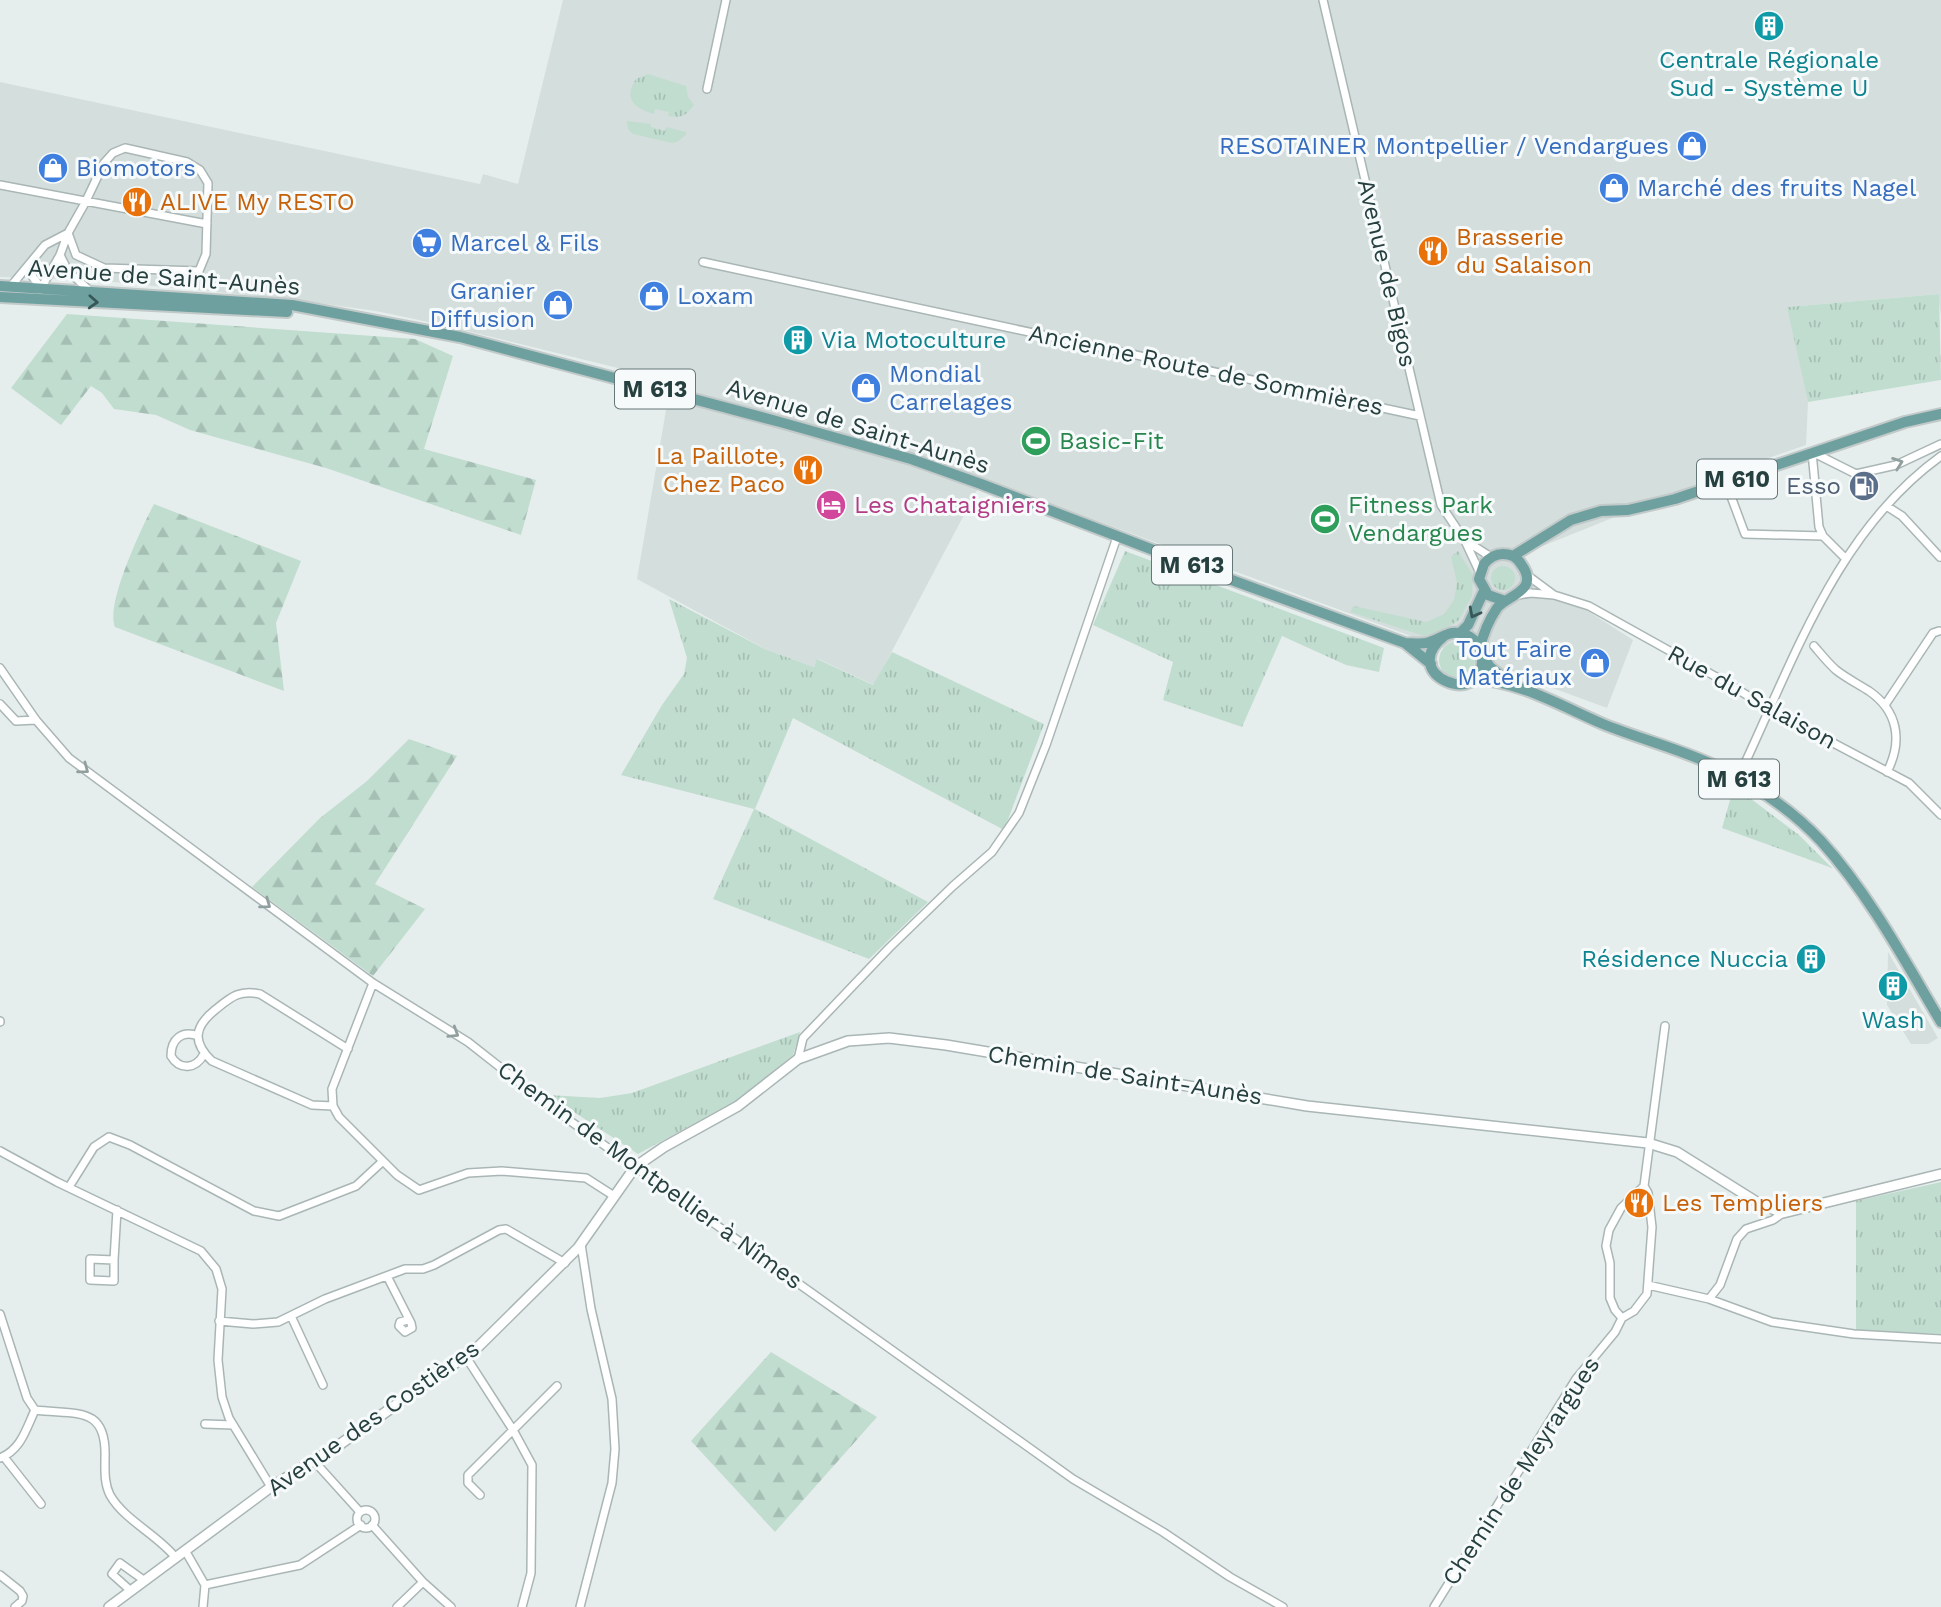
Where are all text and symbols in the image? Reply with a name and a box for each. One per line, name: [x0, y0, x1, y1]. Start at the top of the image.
building icon: Centrale Régionale Sud - Système U: [1752, 9, 1786, 43]
place label: Centrale Régionale Sud - Système U: [1659, 46, 1879, 102]
shop icon: RESOTAINER Montpellier / Vendargues: [1675, 129, 1709, 163]
place label: RESOTAINER Montpellier / Vendargues: [1219, 132, 1669, 160]
shop icon: Biomotors: [36, 151, 70, 185]
place label: Biomotors: [76, 154, 196, 182]
shop icon: Marché des fruits Nagel: [1597, 171, 1631, 205]
place label: Marché des fruits Nagel: [1637, 174, 1917, 202]
street label: Avenue de Bigos: [1352, 176, 1422, 370]
restaurant icon: ALIVE My RESTO: [120, 185, 154, 219]
place label: ALIVE My RESTO: [160, 188, 355, 216]
place label: Brasserie du Salaison: [1456, 223, 1592, 279]
supermarket icon: Marcel & Fils: [410, 226, 444, 260]
place label: Marcel & Fils: [450, 229, 599, 257]
restaurant icon: Brasserie du Salaison: [1416, 234, 1450, 268]
street label: Avenue de Saint-Aunès: [27, 254, 301, 300]
place label: Granier Diffusion: [429, 277, 535, 333]
shop icon: Loxam: [637, 279, 671, 313]
place label: Loxam: [677, 282, 754, 310]
shop icon: Granier Diffusion: [541, 288, 575, 322]
one-way arrow: [87, 294, 98, 309]
street label: Ancienne Route de Sommières: [1026, 319, 1386, 421]
building icon: Via Motoculture: [781, 323, 815, 357]
place label: Via Motoculture: [821, 326, 1006, 354]
place label: Mondial Carrelages: [889, 360, 1012, 416]
road number: M 613: [615, 370, 695, 408]
shop icon: Mondial Carrelages: [849, 371, 883, 405]
street label: Avenue de Saint-Aunès: [723, 373, 993, 479]
sports icon: Basic-Fit: [1019, 424, 1053, 458]
place label: Basic-Fit: [1059, 427, 1164, 455]
place label: La Paillote, Chez Paco: [656, 442, 785, 498]
restaurant icon: La Paillote, Chez Paco: [791, 453, 825, 487]
one-way arrow: [1891, 457, 1903, 471]
road number: M 610: [1697, 460, 1777, 499]
fuel station icon: Esso: [1847, 469, 1881, 503]
place label: Esso: [1786, 472, 1841, 500]
hotel icon: Les Chataigniers: [814, 488, 848, 522]
place label: Les Chataigniers: [854, 491, 1047, 519]
place label: Fitness Park Vendargues: [1348, 491, 1493, 547]
sports icon: Fitness Park Vendargues: [1308, 502, 1342, 536]
road number: M 613: [1152, 545, 1232, 584]
one-way arrow: [1469, 606, 1482, 618]
place label: Tout Faire Matériaux: [1456, 635, 1572, 691]
street label: Rue du Salaison: [1663, 639, 1841, 755]
shop icon: Tout Faire Matériaux: [1578, 646, 1612, 680]
one-way arrow: [76, 760, 88, 773]
road number: M 613: [1699, 760, 1779, 799]
one-way arrow: [259, 896, 271, 908]
building icon: Résidence Nuccia: [1794, 942, 1828, 976]
place label: Résidence Nuccia: [1581, 945, 1788, 973]
building icon: Wash: [1876, 969, 1910, 1003]
place label: Wash: [1861, 1006, 1925, 1034]
one-way arrow: [446, 1025, 459, 1038]
street label: Chemin de Saint-Aunès: [986, 1039, 1264, 1111]
street label: Chemin de Montpellier à Nîmes: [492, 1055, 808, 1295]
restaurant icon: Les Templiers: [1622, 1186, 1656, 1220]
place label: Les Templiers: [1662, 1189, 1823, 1217]
street label: Avenue des Costières: [262, 1334, 484, 1502]
street label: Chemin de Meyrargues: [1437, 1351, 1605, 1591]

